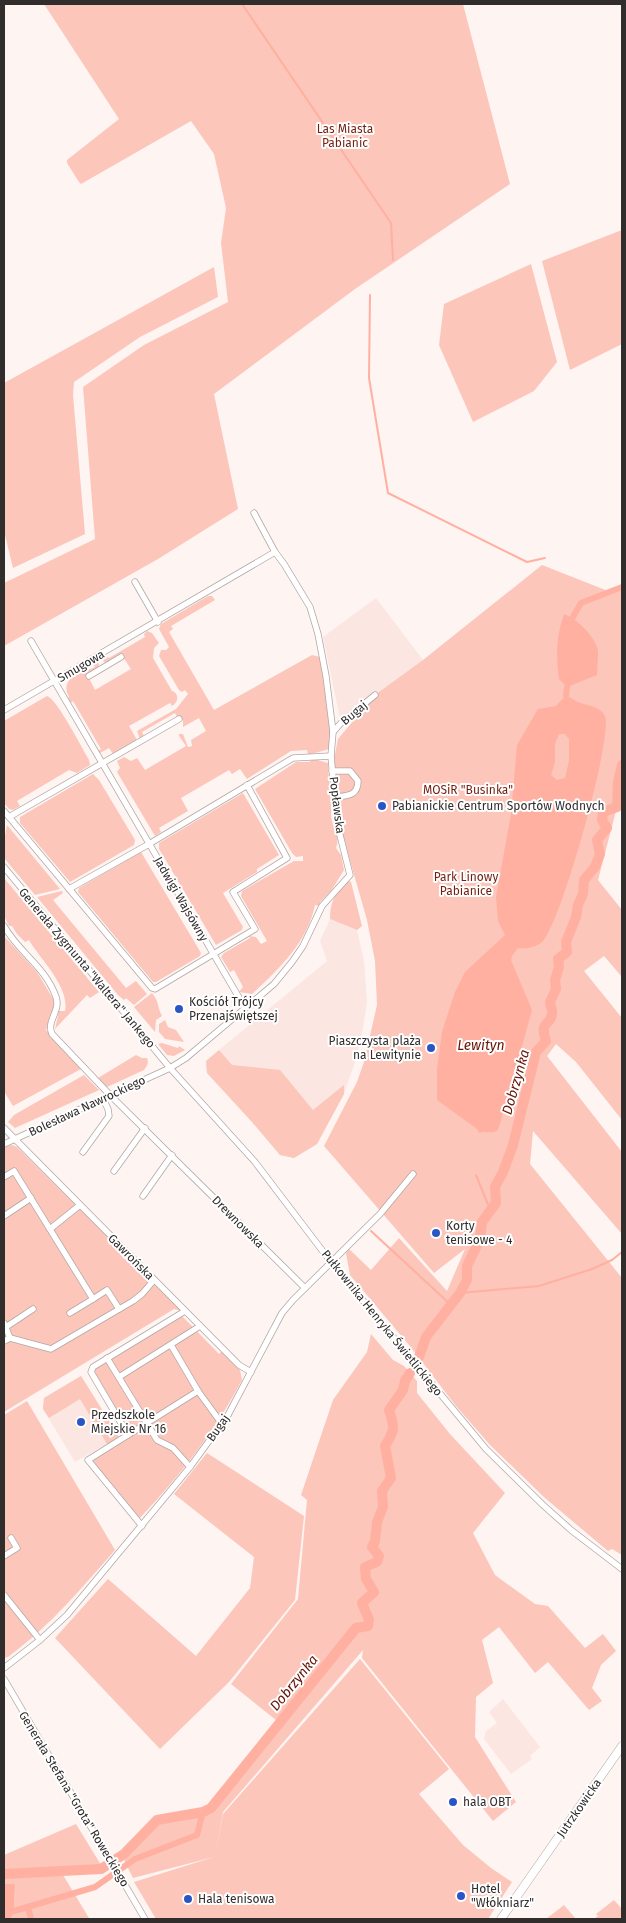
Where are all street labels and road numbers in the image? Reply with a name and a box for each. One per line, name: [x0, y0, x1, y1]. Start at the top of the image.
street label: Smugowa: [55, 647, 107, 685]
street label: Bugaj: [338, 698, 370, 728]
street label: Popławska: [327, 776, 347, 834]
street label: Jadwigi Wajsówny: [151, 854, 211, 944]
street label: Generała Zygmunta "Waltera" Jankego: [16, 885, 158, 1051]
street label: Bolesława Nawrockiego: [26, 1073, 148, 1139]
street label: Drewnowska: [209, 1193, 267, 1251]
street label: Gawrońska: [105, 1231, 157, 1283]
street label: Pułkownika Henryka Świetlickiego: [319, 1246, 446, 1399]
street label: Bugaj: [204, 1412, 232, 1444]
street label: Generała Stefana "Grota" Roweckiego: [16, 1709, 132, 1889]
street label: Jutrzkowicka: [554, 1776, 604, 1840]

